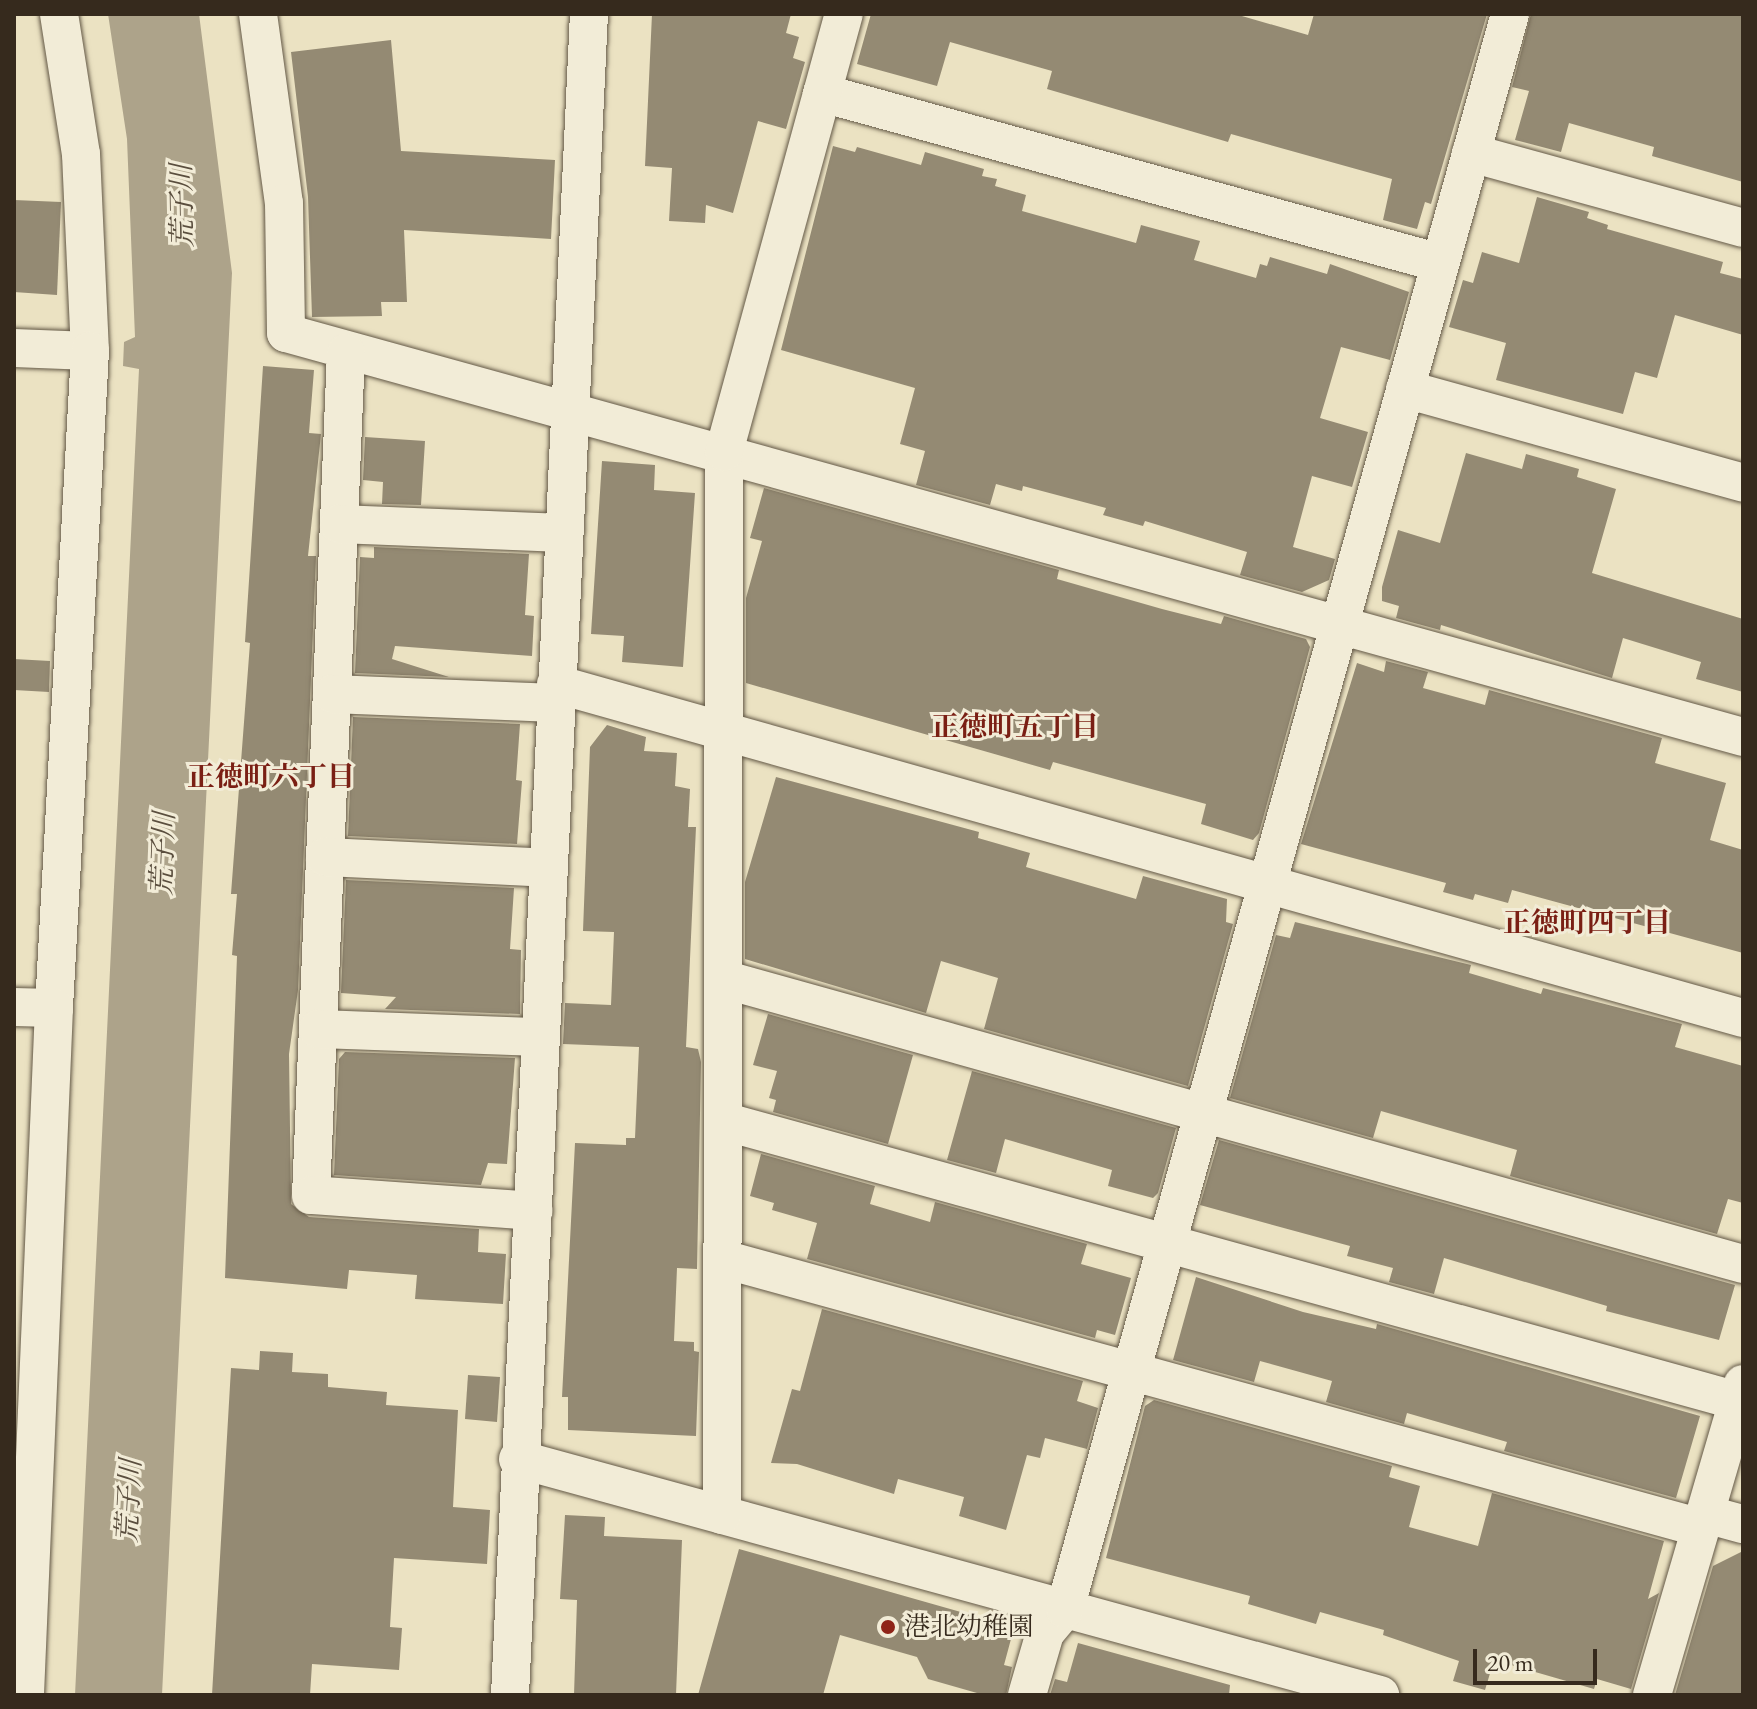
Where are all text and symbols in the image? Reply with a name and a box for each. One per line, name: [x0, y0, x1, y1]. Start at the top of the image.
water label: 荒子川: [163, 164, 199, 248]
district label: 正徳町五丁目: [931, 709, 1099, 743]
district label: 正徳町六丁目: [187, 759, 355, 793]
water label: 荒子川: [144, 811, 180, 897]
district label: 正徳町四丁目: [1503, 905, 1671, 939]
water label: 荒子川: [109, 1458, 147, 1544]
place label: 港北幼稚園: [904, 1611, 1034, 1643]
marker: 港北幼稚園: [879, 1618, 897, 1636]
scale bar: [1477, 1633, 1601, 1683]
text: 20 m: [1487, 1647, 1534, 1678]

